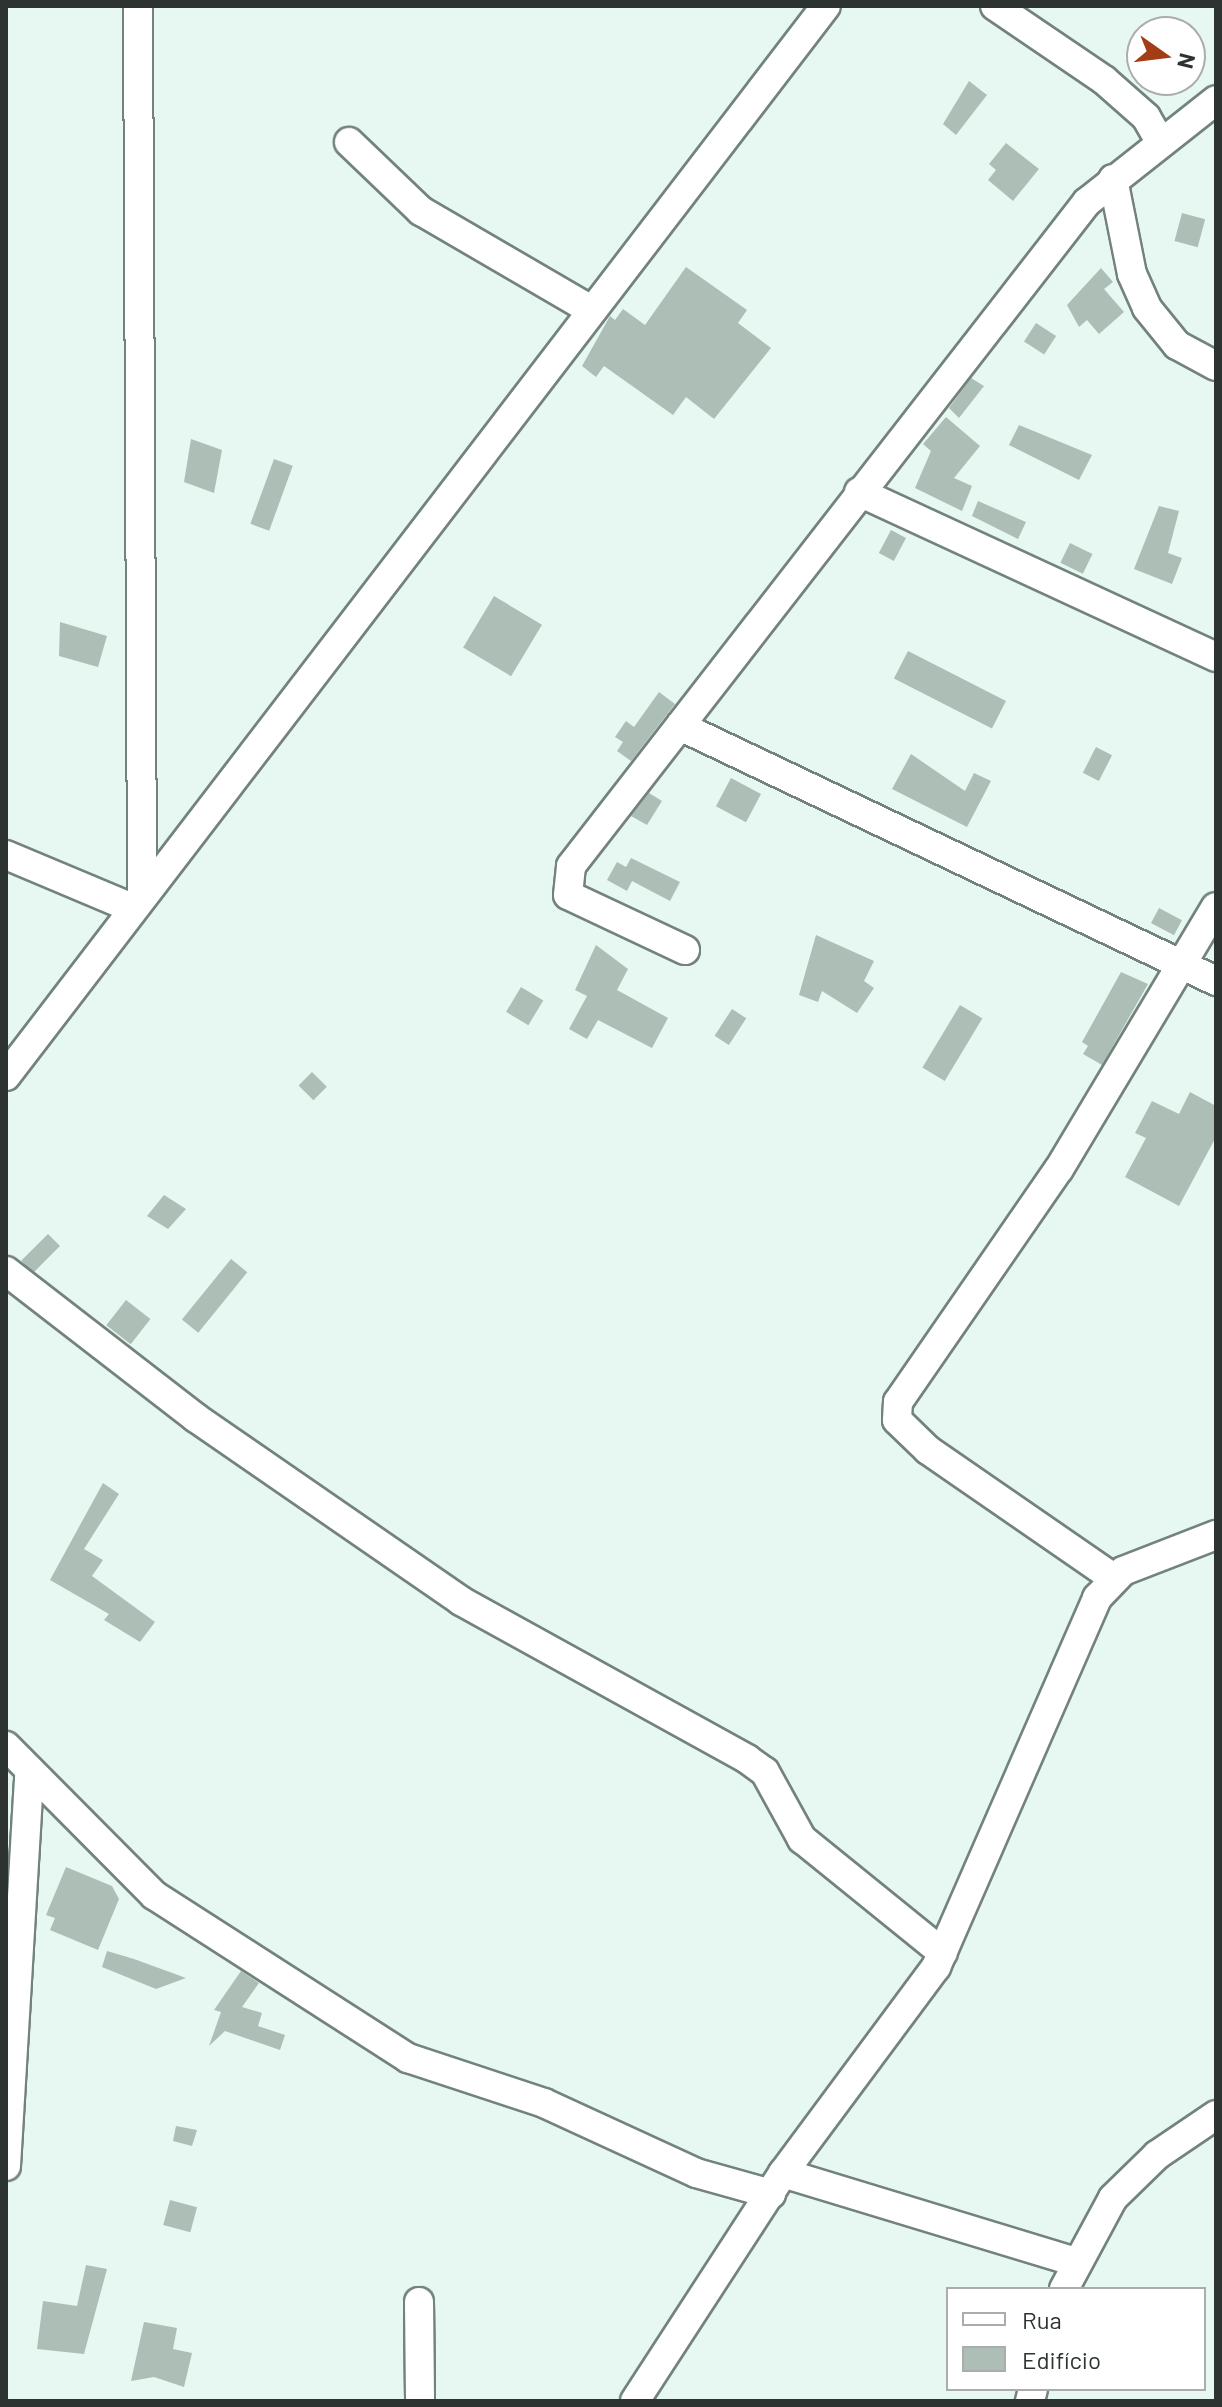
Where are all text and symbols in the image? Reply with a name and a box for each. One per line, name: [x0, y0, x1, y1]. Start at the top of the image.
north arrow: [1126, 16, 1206, 96]
text: N: [1173, 51, 1202, 72]
legend: [946, 2287, 1206, 2391]
text: Rua: [1022, 2305, 1062, 2334]
text: Edifício: [1022, 2345, 1101, 2374]

